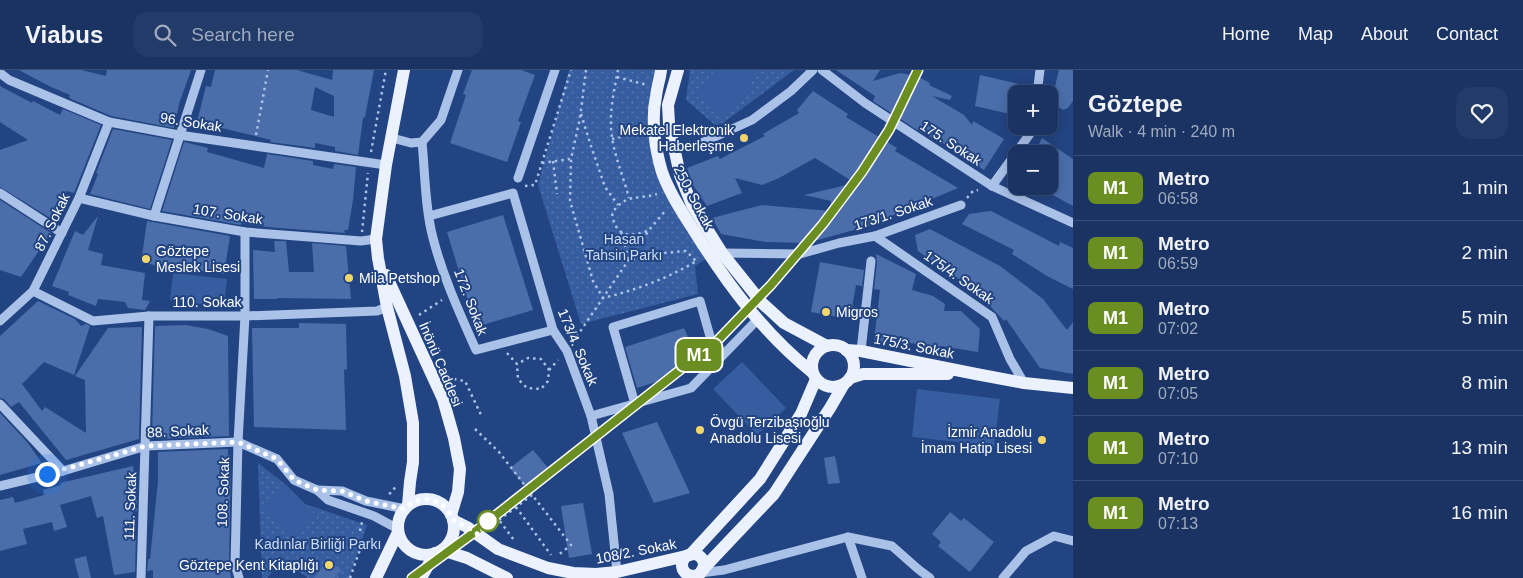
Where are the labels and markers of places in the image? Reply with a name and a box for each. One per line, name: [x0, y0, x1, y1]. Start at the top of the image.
place label: Mekatel Elektronik Haberleşme: [620, 122, 735, 154]
marker: Mekatel Elektronik Haberleşme: [738, 132, 750, 144]
place label: Göztepe Meslek Lisesi: [156, 243, 240, 275]
marker: Göztepe Meslek Lisesi: [140, 253, 152, 265]
place label: Mila Petshop: [359, 270, 440, 286]
marker: Mila Petshop: [343, 272, 355, 284]
place label: Migros: [836, 304, 878, 320]
marker: Migros: [820, 306, 832, 318]
place label: Övgü Terzibaşıoğlu Anadolu Lisesi: [710, 413, 830, 446]
place label: İzmir Anadolu İmam Hatip Lisesi: [921, 423, 1032, 456]
marker: Övgü Terzibaşıoğlu Anadolu Lisesi: [694, 424, 706, 436]
marker: İzmir Anadolu İmam Hatip Lisesi: [1036, 434, 1048, 446]
unlabelled marker: [477, 510, 499, 532]
place label: Göztepe Kent Kitaplığı: [179, 557, 319, 573]
marker: Göztepe Kent Kitaplığı: [323, 559, 335, 571]

